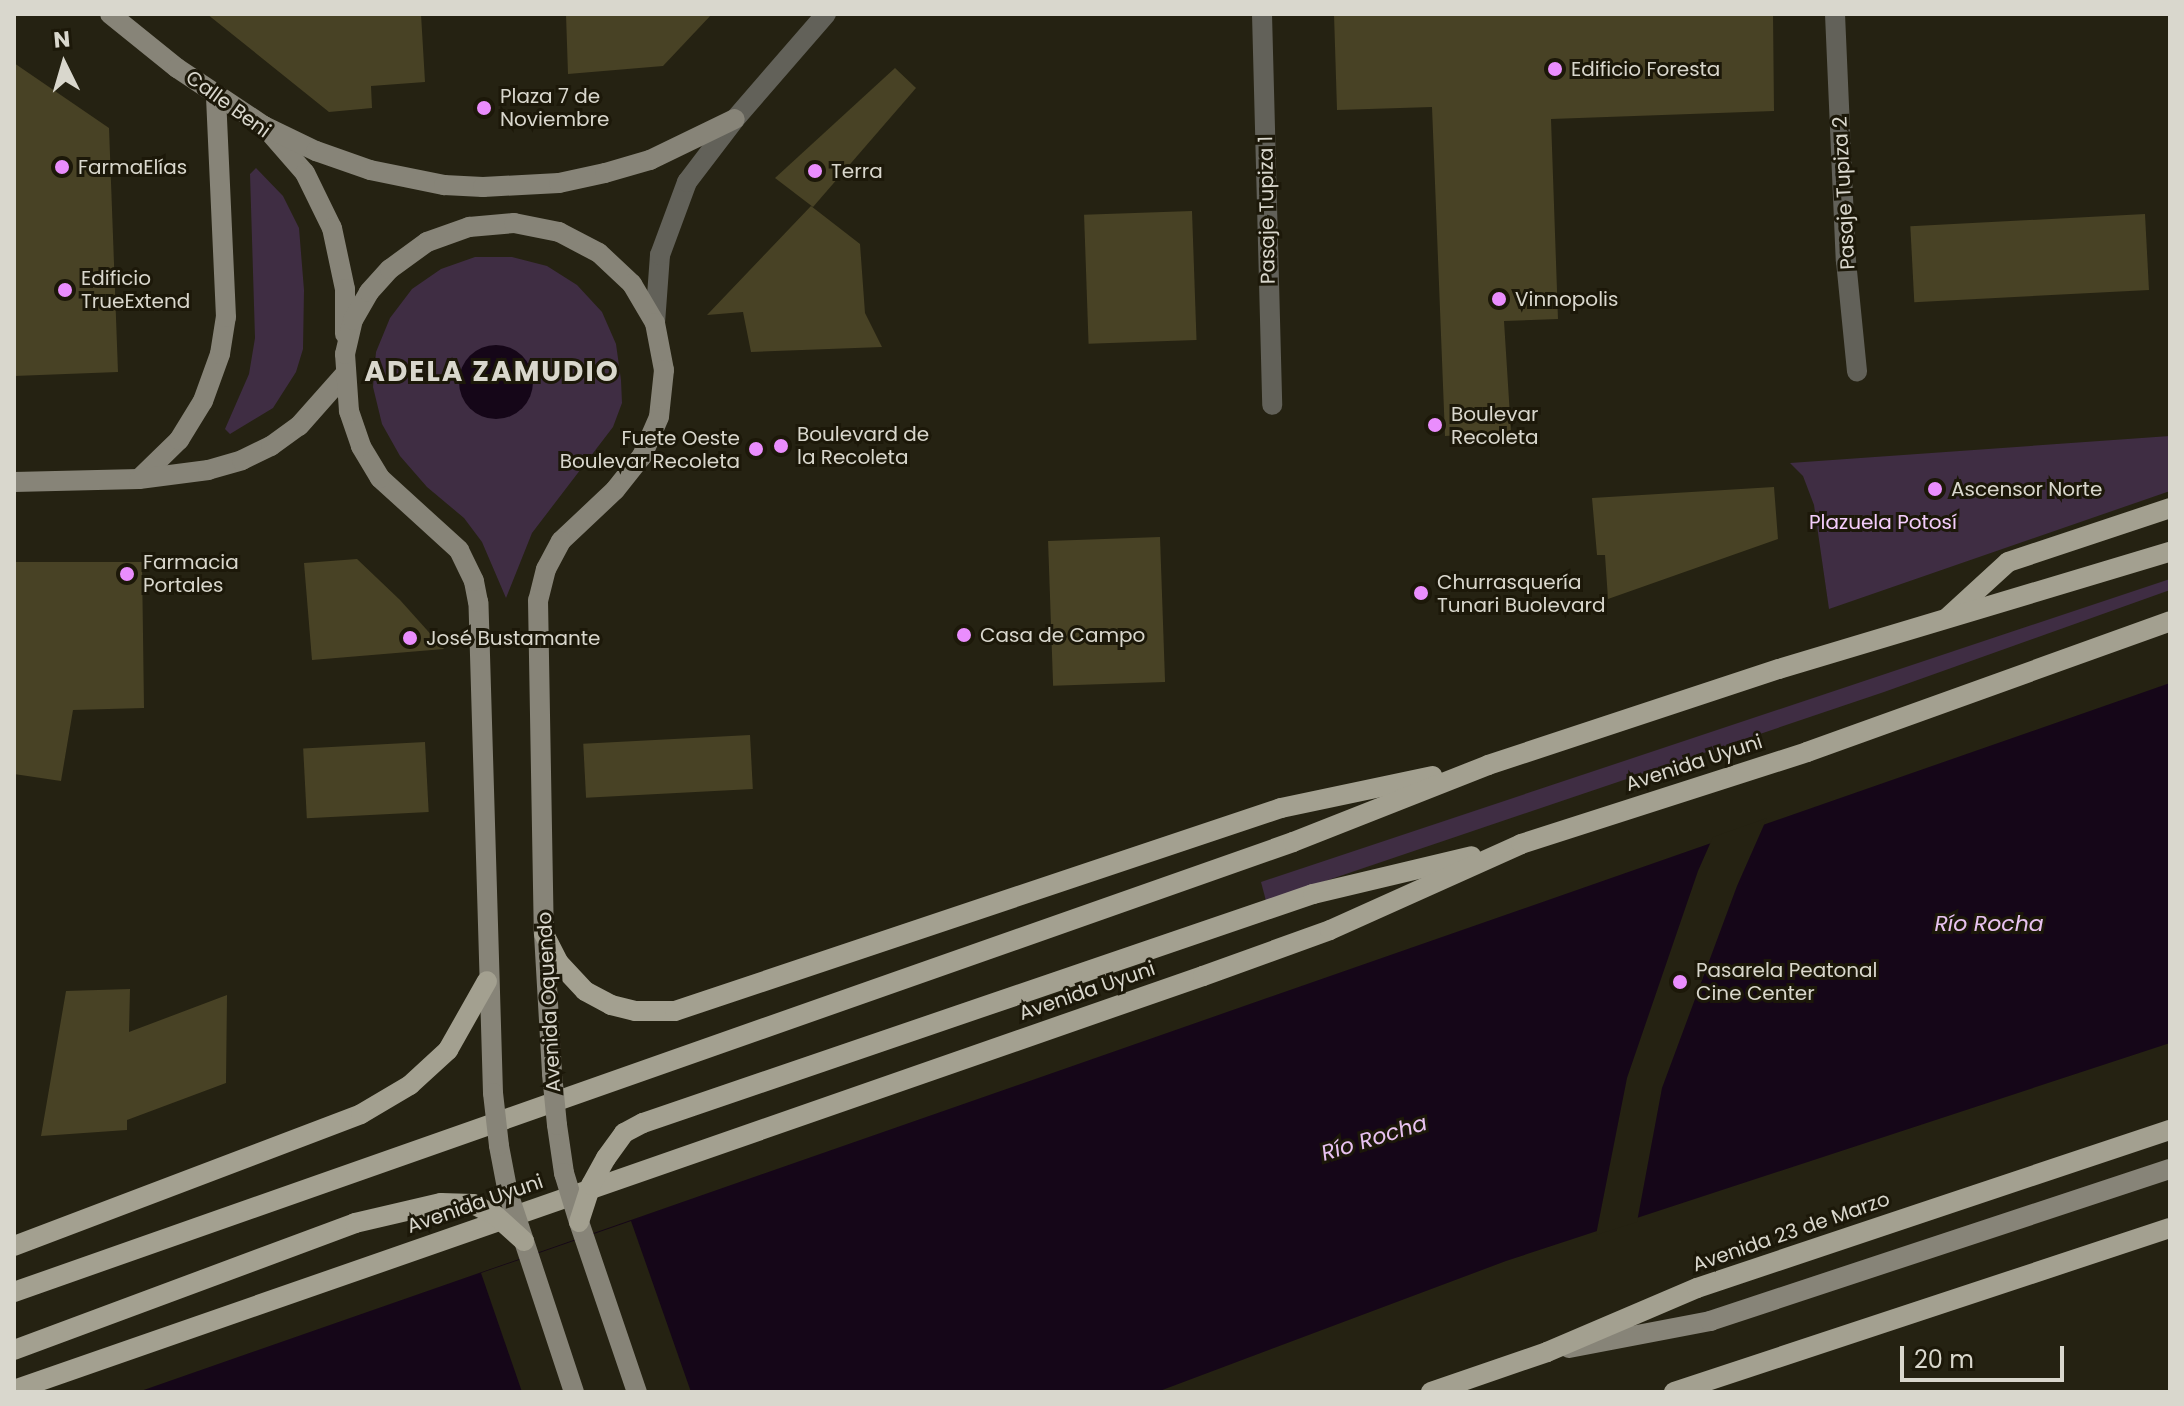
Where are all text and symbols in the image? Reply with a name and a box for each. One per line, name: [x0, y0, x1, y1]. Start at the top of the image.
text: N: [52, 23, 71, 56]
north arrow: [24, 24, 104, 104]
place label: Edificio Foresta: [1571, 57, 1720, 81]
marker: Edificio Foresta: [1546, 60, 1564, 78]
street label: Calle Beni: [181, 65, 275, 143]
place label: Plaza 7 de Noviembre: [500, 84, 609, 131]
marker: Plaza 7 de Noviembre: [475, 99, 493, 117]
street label: Pasaje Tupiza 2: [1828, 116, 1860, 270]
street label: Pasaje Tupiza 1: [1254, 136, 1280, 284]
place label: FarmaElías: [78, 155, 187, 179]
marker: FarmaElías: [53, 158, 71, 176]
place label: Terra: [831, 159, 883, 183]
marker: Terra: [806, 162, 824, 180]
place label: Edificio TrueExtend: [81, 266, 190, 313]
marker: Edificio TrueExtend: [56, 281, 74, 299]
place label: Vinnopolis: [1515, 287, 1618, 311]
marker: Vinnopolis: [1490, 290, 1508, 308]
district label: ADELA ZAMUDIO: [364, 355, 620, 389]
place label: Boulevar Recoleta: [1451, 402, 1539, 449]
marker: Boulevar Recoleta: [1426, 416, 1444, 434]
place label: Boulevard de la Recoleta: [797, 422, 929, 469]
place label: Fuete Oeste Boulevar Recoleta: [560, 426, 740, 473]
marker: Boulevard de la Recoleta: [772, 437, 790, 455]
marker: Fuete Oeste Boulevar Recoleta: [747, 440, 765, 458]
place label: Ascensor Norte: [1951, 477, 2102, 501]
marker: Ascensor Norte: [1926, 480, 1944, 498]
park label: Plazuela Potosí: [1809, 510, 1957, 534]
place label: Farmacia Portales: [143, 550, 239, 597]
marker: Farmacia Portales: [118, 565, 136, 583]
place label: Churrasquería Tunari Buolevard: [1437, 570, 1606, 617]
marker: Churrasquería Tunari Buolevard: [1412, 584, 1430, 602]
place label: Casa de Campo: [980, 623, 1145, 647]
place label: José Bustamante: [426, 626, 600, 650]
marker: Casa de Campo: [955, 626, 973, 644]
marker: José Bustamante: [401, 629, 419, 647]
street label: Avenida Uyuni: [1623, 730, 1765, 796]
street label: Avenida Oquendo: [532, 911, 566, 1093]
water label: Río Rocha: [1934, 911, 2044, 937]
street label: Avenida Uyuni: [1016, 956, 1158, 1026]
place label: Pasarela Peatonal Cine Center: [1696, 958, 1878, 1005]
marker: Pasarela Peatonal Cine Center: [1671, 973, 1689, 991]
water label: Río Rocha: [1318, 1109, 1430, 1167]
street label: Avenida Uyuni: [404, 1169, 546, 1239]
street label: Avenida 23 de Marzo: [1689, 1187, 1893, 1277]
scale bar: [1904, 1330, 2068, 1380]
text: 20 m: [1914, 1343, 1974, 1376]

